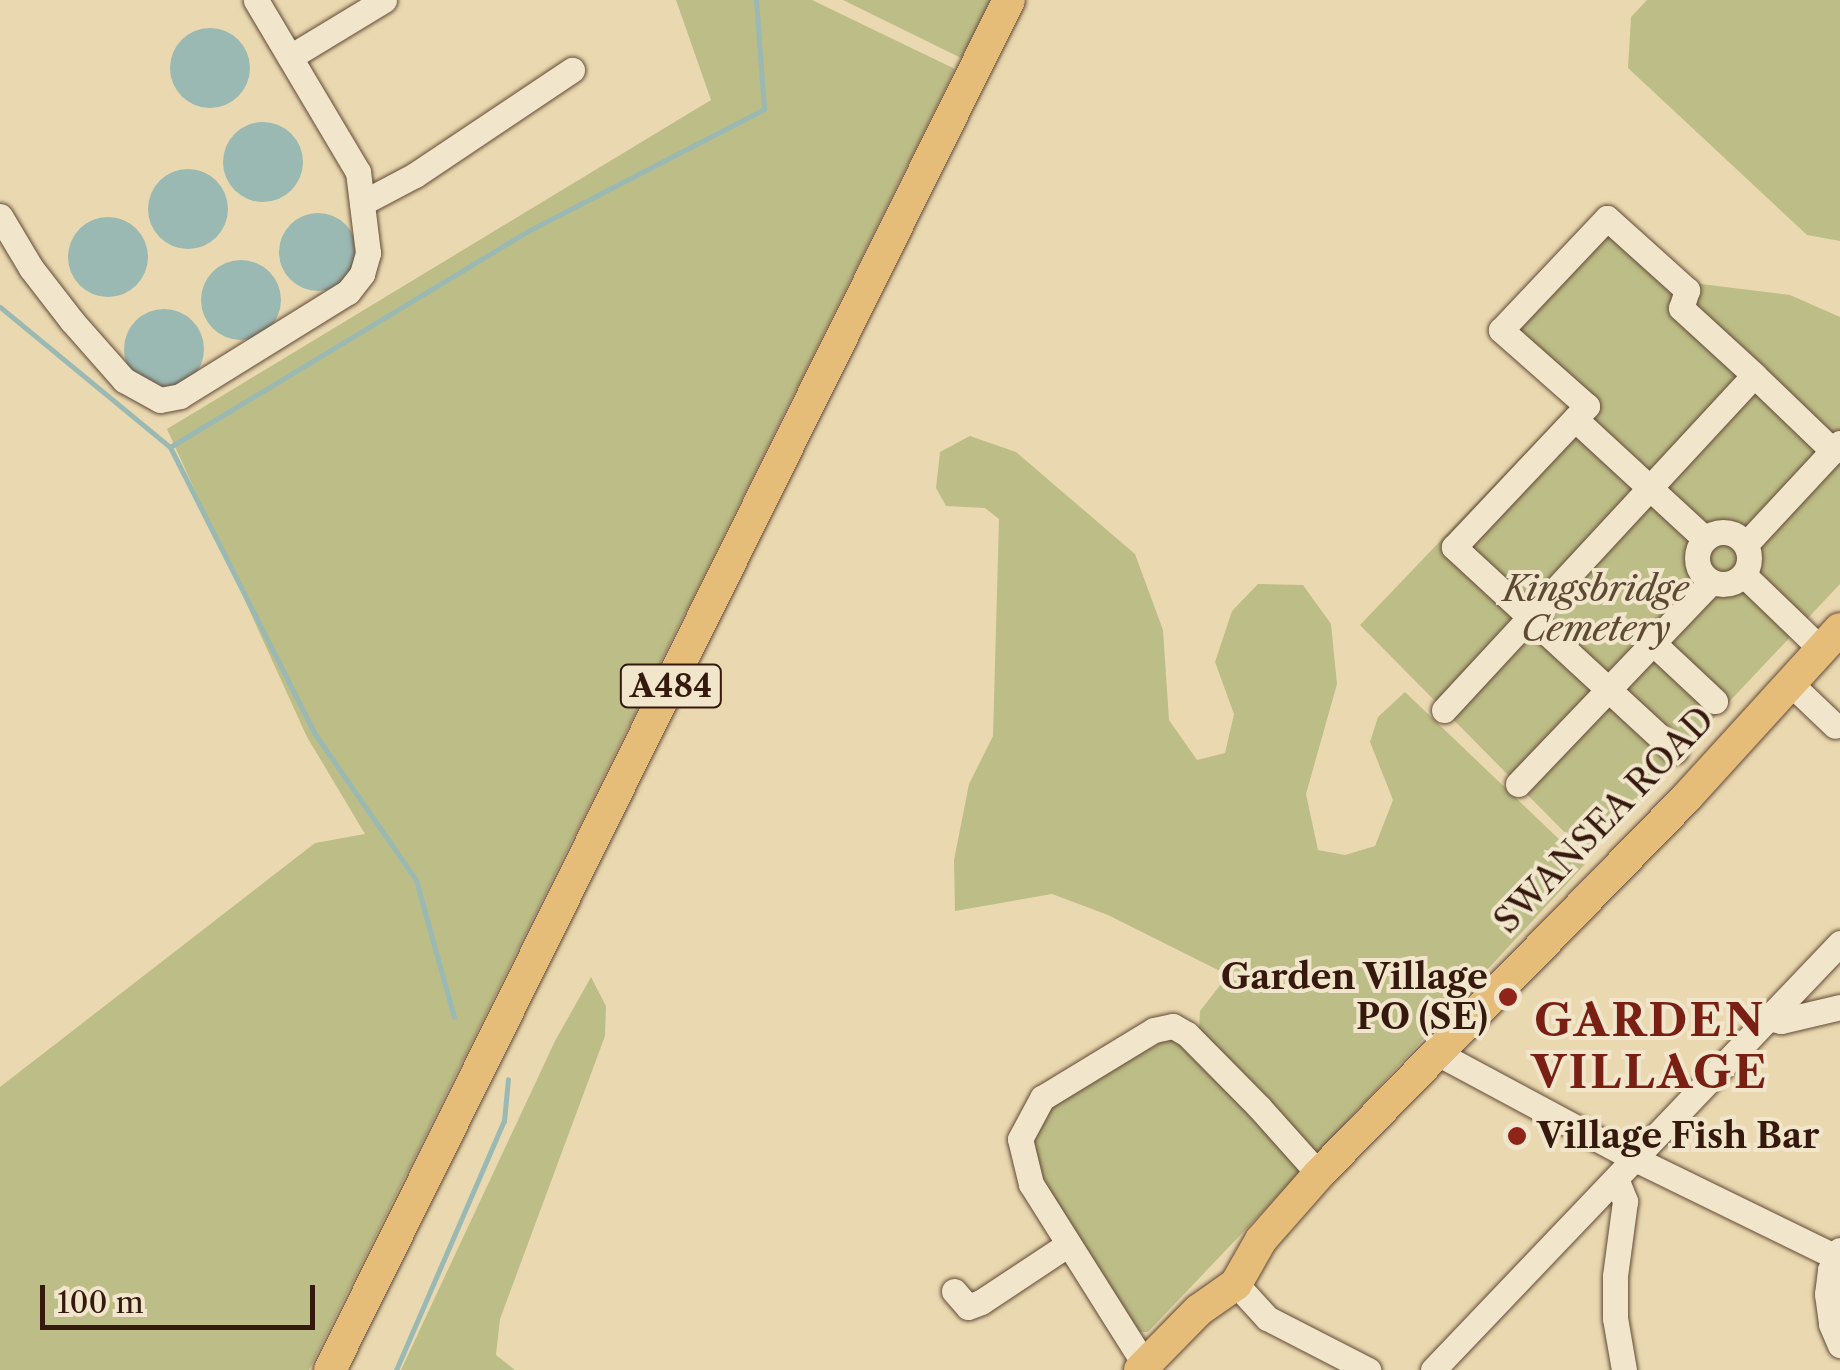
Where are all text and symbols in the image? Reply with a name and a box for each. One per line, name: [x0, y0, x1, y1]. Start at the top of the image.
park label: Kingsbridge Cemetery: [1503, 568, 1689, 650]
road number: A484: [618, 659, 724, 713]
street label: SWANSEA ROAD: [1485, 698, 1723, 942]
place label: Garden Village PO (SE): [1219, 956, 1488, 1038]
marker: Garden Village PO (SE): [1497, 986, 1519, 1008]
district label: GARDEN VILLAGE: [1531, 994, 1769, 1100]
place label: Village Fish Bar: [1537, 1115, 1819, 1157]
marker: Village Fish Bar: [1506, 1125, 1528, 1147]
scale bar: [45, 1265, 320, 1327]
text: 100 m: [57, 1284, 144, 1321]

